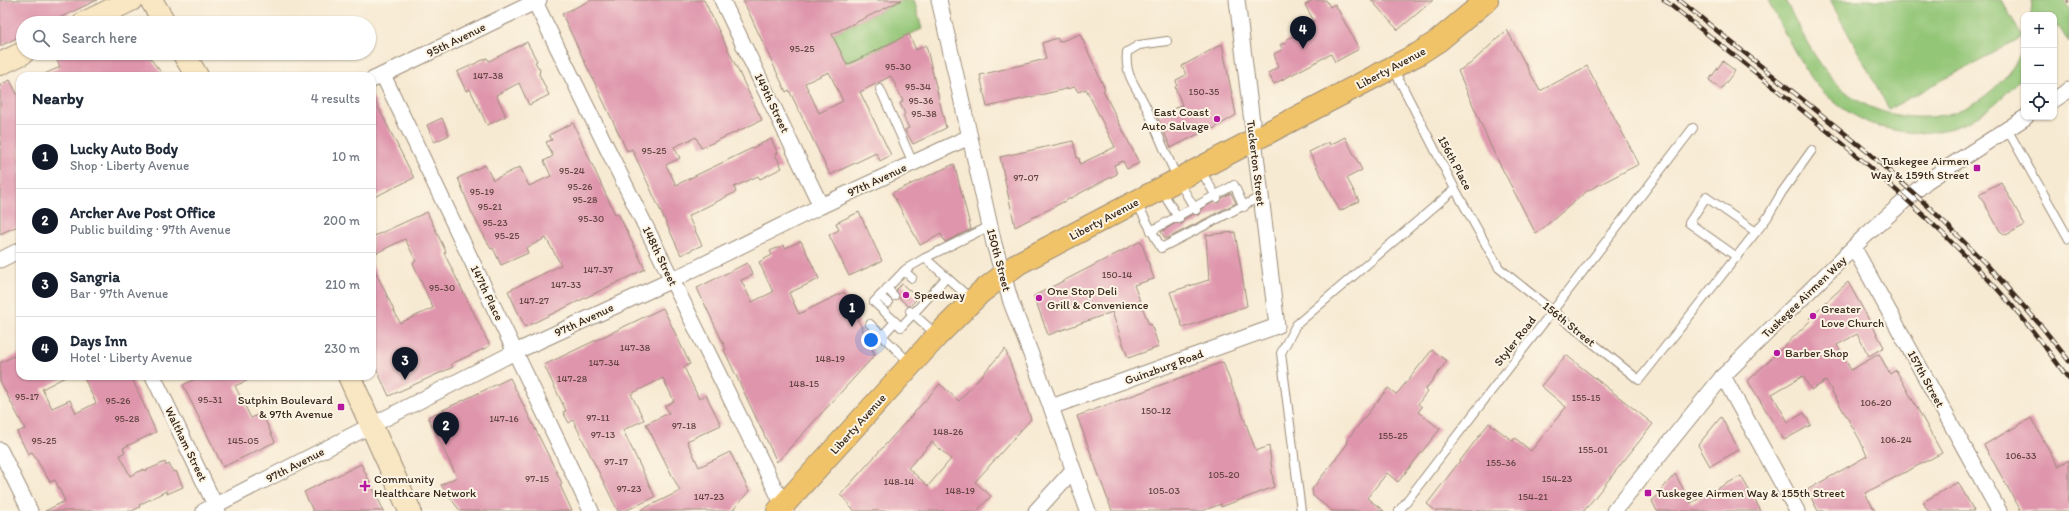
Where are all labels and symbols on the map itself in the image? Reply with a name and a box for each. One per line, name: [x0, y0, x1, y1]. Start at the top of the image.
pin: 4: [1290, 16, 1316, 49]
street label: 95th Avenue: [424, 20, 488, 60]
house number: 95-25: [790, 42, 815, 55]
street label: Liberty Avenue: [1354, 44, 1428, 92]
house number: 95-30: [885, 60, 911, 73]
house number: 147-38: [473, 69, 504, 82]
street label: 149th Street: [752, 71, 793, 135]
house number: 95-34: [905, 80, 931, 93]
house number: 150-35: [1189, 85, 1219, 98]
house number: 95-36: [908, 94, 934, 107]
place label: East Coast Auto Salvage: [1141, 105, 1209, 133]
house number: 95-38: [911, 107, 937, 120]
marker: East Coast Auto Salvage: [1212, 114, 1222, 124]
street label: Tuckerton Street: [1244, 119, 1268, 207]
street label: 156th Place: [1435, 133, 1475, 193]
house number: 95-25: [642, 144, 667, 157]
place label: Tuskegee Airmen Way & 159th Street: [1871, 154, 1969, 182]
street label: 97th Avenue: [845, 160, 909, 200]
marker: Tuskegee Airmen Way & 159th Street: [1972, 163, 1982, 173]
house number: 95-24: [559, 164, 585, 177]
house number: 97-07: [1013, 171, 1039, 184]
house number: 95-26: [567, 180, 593, 193]
house number: 95-19: [470, 185, 494, 198]
house number: 95-28: [572, 193, 598, 206]
street label: Liberty Avenue: [1067, 195, 1141, 243]
house number: 95-21: [478, 200, 503, 213]
house number: 95-30: [578, 212, 604, 225]
house number: 95-23: [482, 216, 508, 229]
street label: 148th Street: [640, 224, 681, 289]
street label: 150th Street: [984, 227, 1014, 293]
house number: 95-25: [495, 229, 520, 242]
street label: Tuskegee Airmen Way: [1759, 253, 1849, 341]
street label: 147th Place: [468, 263, 507, 323]
house number: 147-37: [583, 263, 613, 276]
house number: 150-14: [1102, 268, 1132, 281]
house number: 147-33: [551, 278, 582, 291]
house number: 95-30: [429, 281, 455, 294]
place label: One Stop Deli Grill & Convenience: [1047, 284, 1149, 312]
place label: Speedway: [914, 288, 965, 302]
marker: Speedway: [901, 290, 911, 300]
marker: One Stop Deli Grill & Convenience: [1034, 293, 1044, 303]
house number: 147-27: [519, 294, 549, 307]
pin: 1: [839, 294, 865, 327]
street label: 156th Street: [1540, 299, 1598, 350]
street label: 97th Avenue: [552, 300, 616, 340]
place label: Greater Love Church: [1821, 302, 1884, 330]
marker: Greater Love Church: [1808, 311, 1818, 321]
street label: Styler Road: [1491, 313, 1539, 369]
your location: [861, 330, 881, 350]
house number: 147-38: [620, 341, 651, 354]
street label: Guinzburg Road: [1123, 346, 1206, 388]
place label: Barber Shop: [1785, 346, 1848, 360]
pin: 3: [392, 347, 418, 380]
marker: Barber Shop: [1772, 348, 1782, 358]
street label: 157th Street: [1905, 348, 1948, 410]
house number: 148-19: [815, 352, 845, 365]
house number: 147-34: [588, 356, 620, 369]
house number: 147-28: [557, 372, 588, 385]
house number: 148-15: [789, 377, 819, 390]
house number: 95-17: [15, 390, 39, 403]
street label: Liberty Avenue: [827, 391, 889, 457]
house number: 155-15: [1571, 391, 1601, 404]
house number: 95-31: [198, 393, 223, 406]
place label: Sutphin Boulevard & 97th Avenue: [238, 393, 334, 421]
house number: 95-26: [105, 394, 131, 407]
house number: 106-20: [1860, 396, 1892, 409]
marker: Sutphin Boulevard & 97th Avenue: [336, 402, 346, 412]
house number: 150-12: [1141, 404, 1172, 417]
street label: Waltham Street: [162, 405, 210, 484]
house number: 97-11: [586, 411, 610, 424]
house number: 95-28: [114, 412, 140, 425]
pin: 2: [433, 412, 459, 445]
house number: 147-16: [489, 412, 519, 425]
house number: 97-18: [672, 419, 697, 432]
house number: 148-26: [933, 425, 963, 438]
house number: 97-13: [591, 428, 616, 441]
house number: 155-25: [1378, 429, 1408, 442]
house number: 106-24: [1880, 433, 1912, 446]
house number: 95-25: [32, 434, 57, 447]
house number: 145-05: [227, 434, 259, 447]
house number: 155-01: [1578, 443, 1608, 456]
street label: 97th Avenue: [263, 444, 327, 486]
house number: 106-33: [2006, 449, 2037, 462]
house number: 97-17: [604, 455, 628, 468]
house number: 155-36: [1486, 456, 1516, 469]
house number: 105-20: [1208, 468, 1240, 481]
place label: Community Healthcare Network: [374, 472, 477, 500]
house number: 97-15: [525, 472, 549, 485]
house number: 154-23: [1542, 472, 1573, 485]
house number: 148-14: [884, 475, 914, 488]
marker: Community Healthcare Network: [359, 480, 371, 492]
house number: 97-23: [617, 482, 642, 495]
house number: 148-19: [945, 484, 975, 497]
house number: 105-03: [1148, 484, 1180, 497]
place label: Tuskegee Airmen Way & 155th Street: [1656, 486, 1845, 500]
marker: Tuskegee Airmen Way & 155th Street: [1643, 488, 1653, 498]
house number: 147-23: [694, 490, 725, 503]
house number: 154-21: [1518, 490, 1548, 503]

